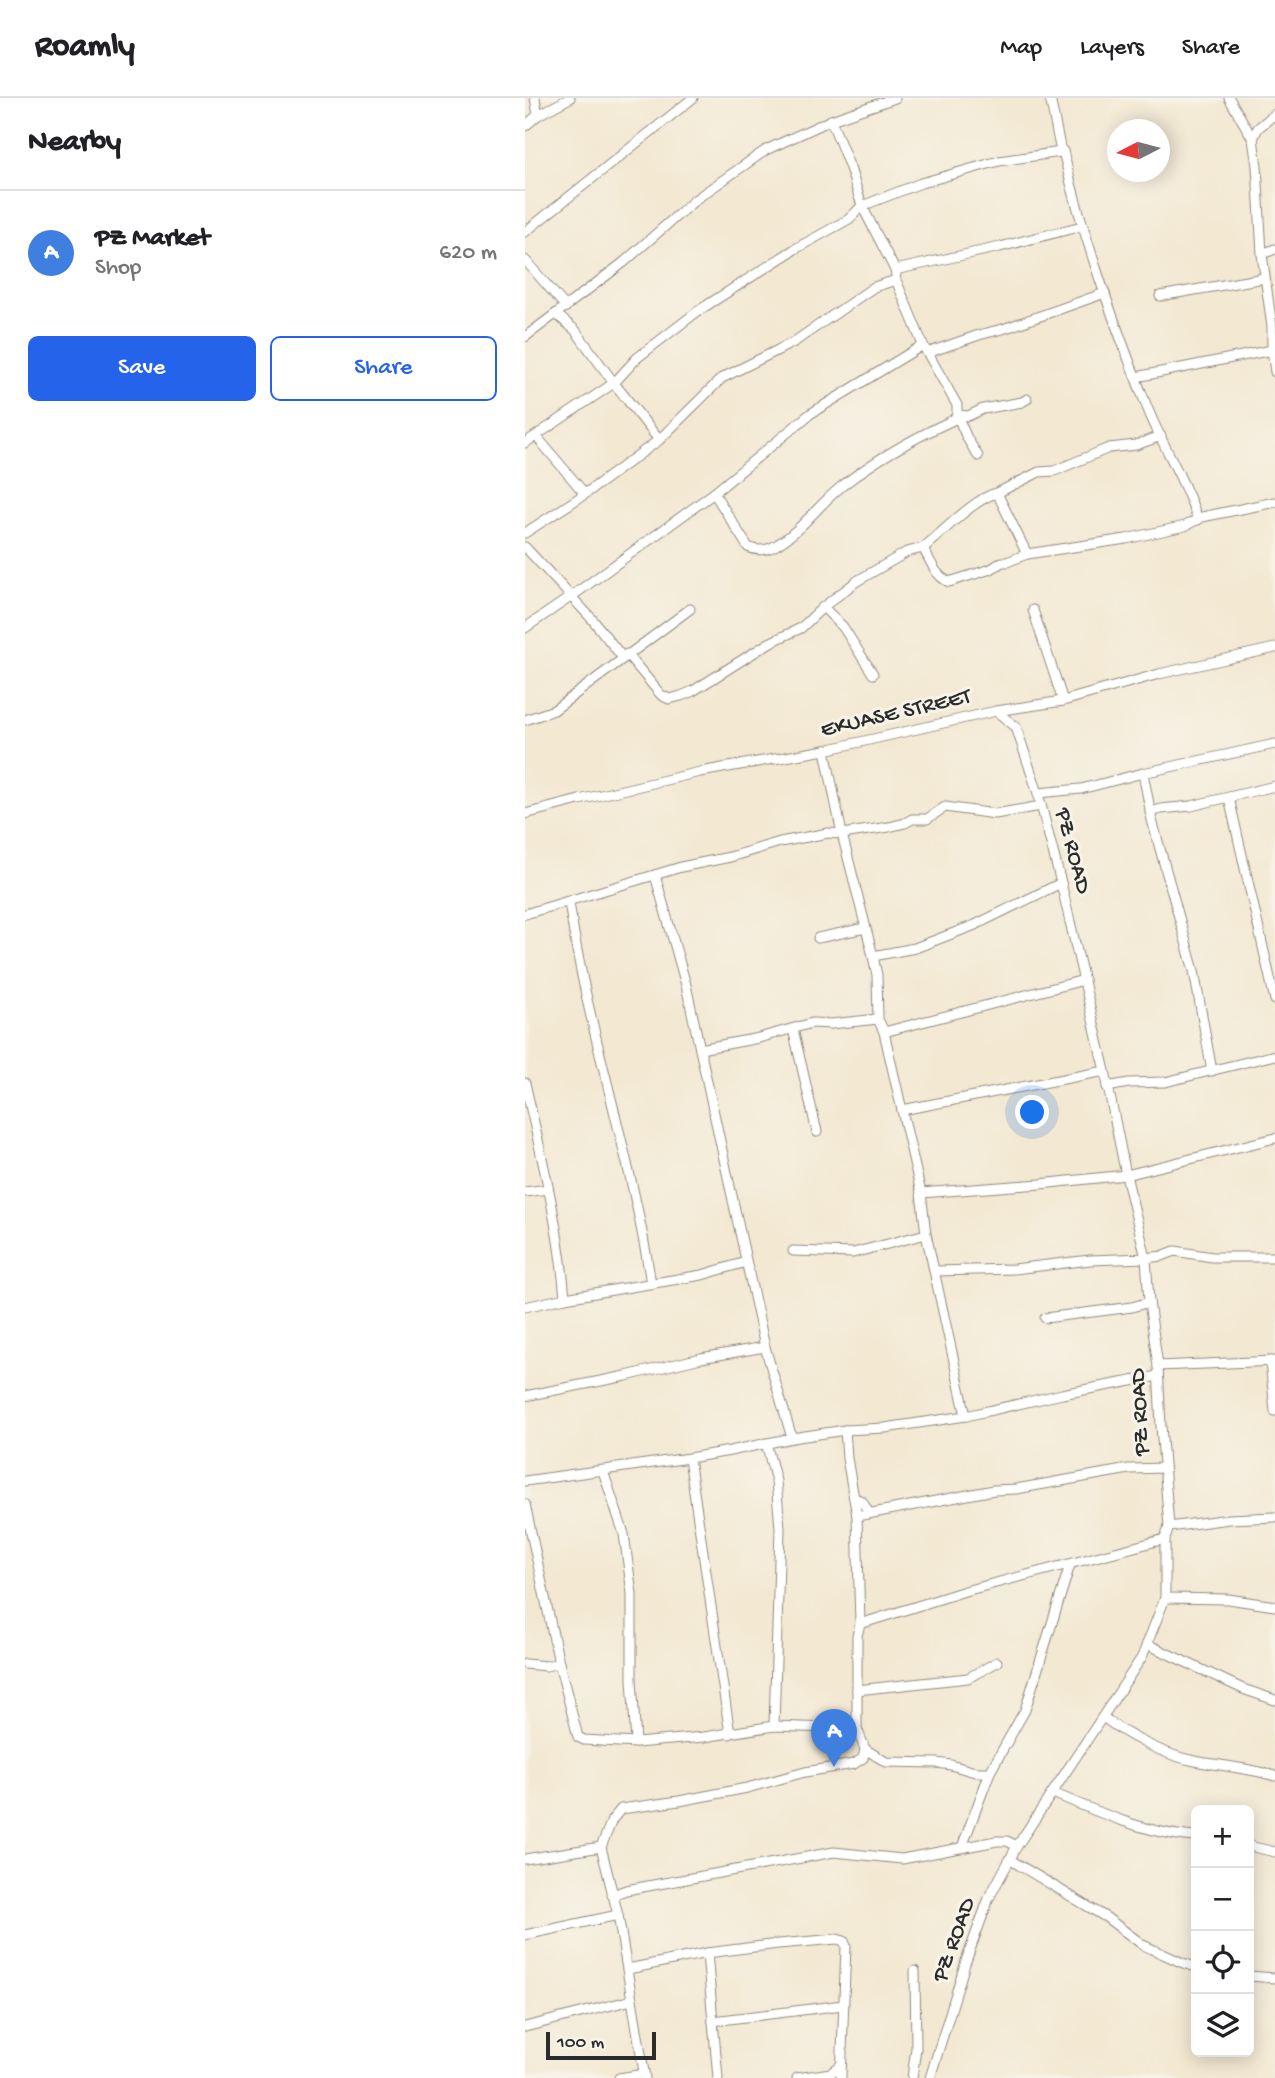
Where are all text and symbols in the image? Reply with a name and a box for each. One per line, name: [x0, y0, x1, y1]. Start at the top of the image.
text: Roamly: [35, 29, 135, 67]
text: Map: [1000, 34, 1042, 63]
text: Layers: [1080, 34, 1144, 63]
text: Share: [1182, 34, 1240, 63]
north arrow: [1107, 119, 1170, 182]
text: Nearby: [28, 126, 121, 161]
text: PZ Market: [95, 224, 210, 255]
text: A: [44, 240, 58, 267]
text: 620 m: [439, 240, 497, 267]
text: Shop: [95, 255, 141, 282]
button: Save: [28, 336, 256, 401]
button: Share: [270, 336, 497, 401]
street label: EKUASE STREET: [818, 683, 975, 744]
street label: PZ ROAD: [1047, 804, 1097, 898]
your location: [1015, 1095, 1049, 1129]
street label: PZ ROAD: [1125, 1367, 1157, 1457]
pin: A: [811, 1709, 857, 1767]
map controls: [1191, 1805, 1254, 2057]
button: +: [1191, 1805, 1254, 1868]
button: −: [1191, 1868, 1254, 1931]
street label: PZ ROAD: [927, 1893, 983, 1987]
button: locate: [1191, 1931, 1254, 1994]
button: layers: [1191, 1994, 1254, 2057]
scale bar: [546, 2029, 656, 2061]
text: 100 m: [557, 2032, 604, 2055]

